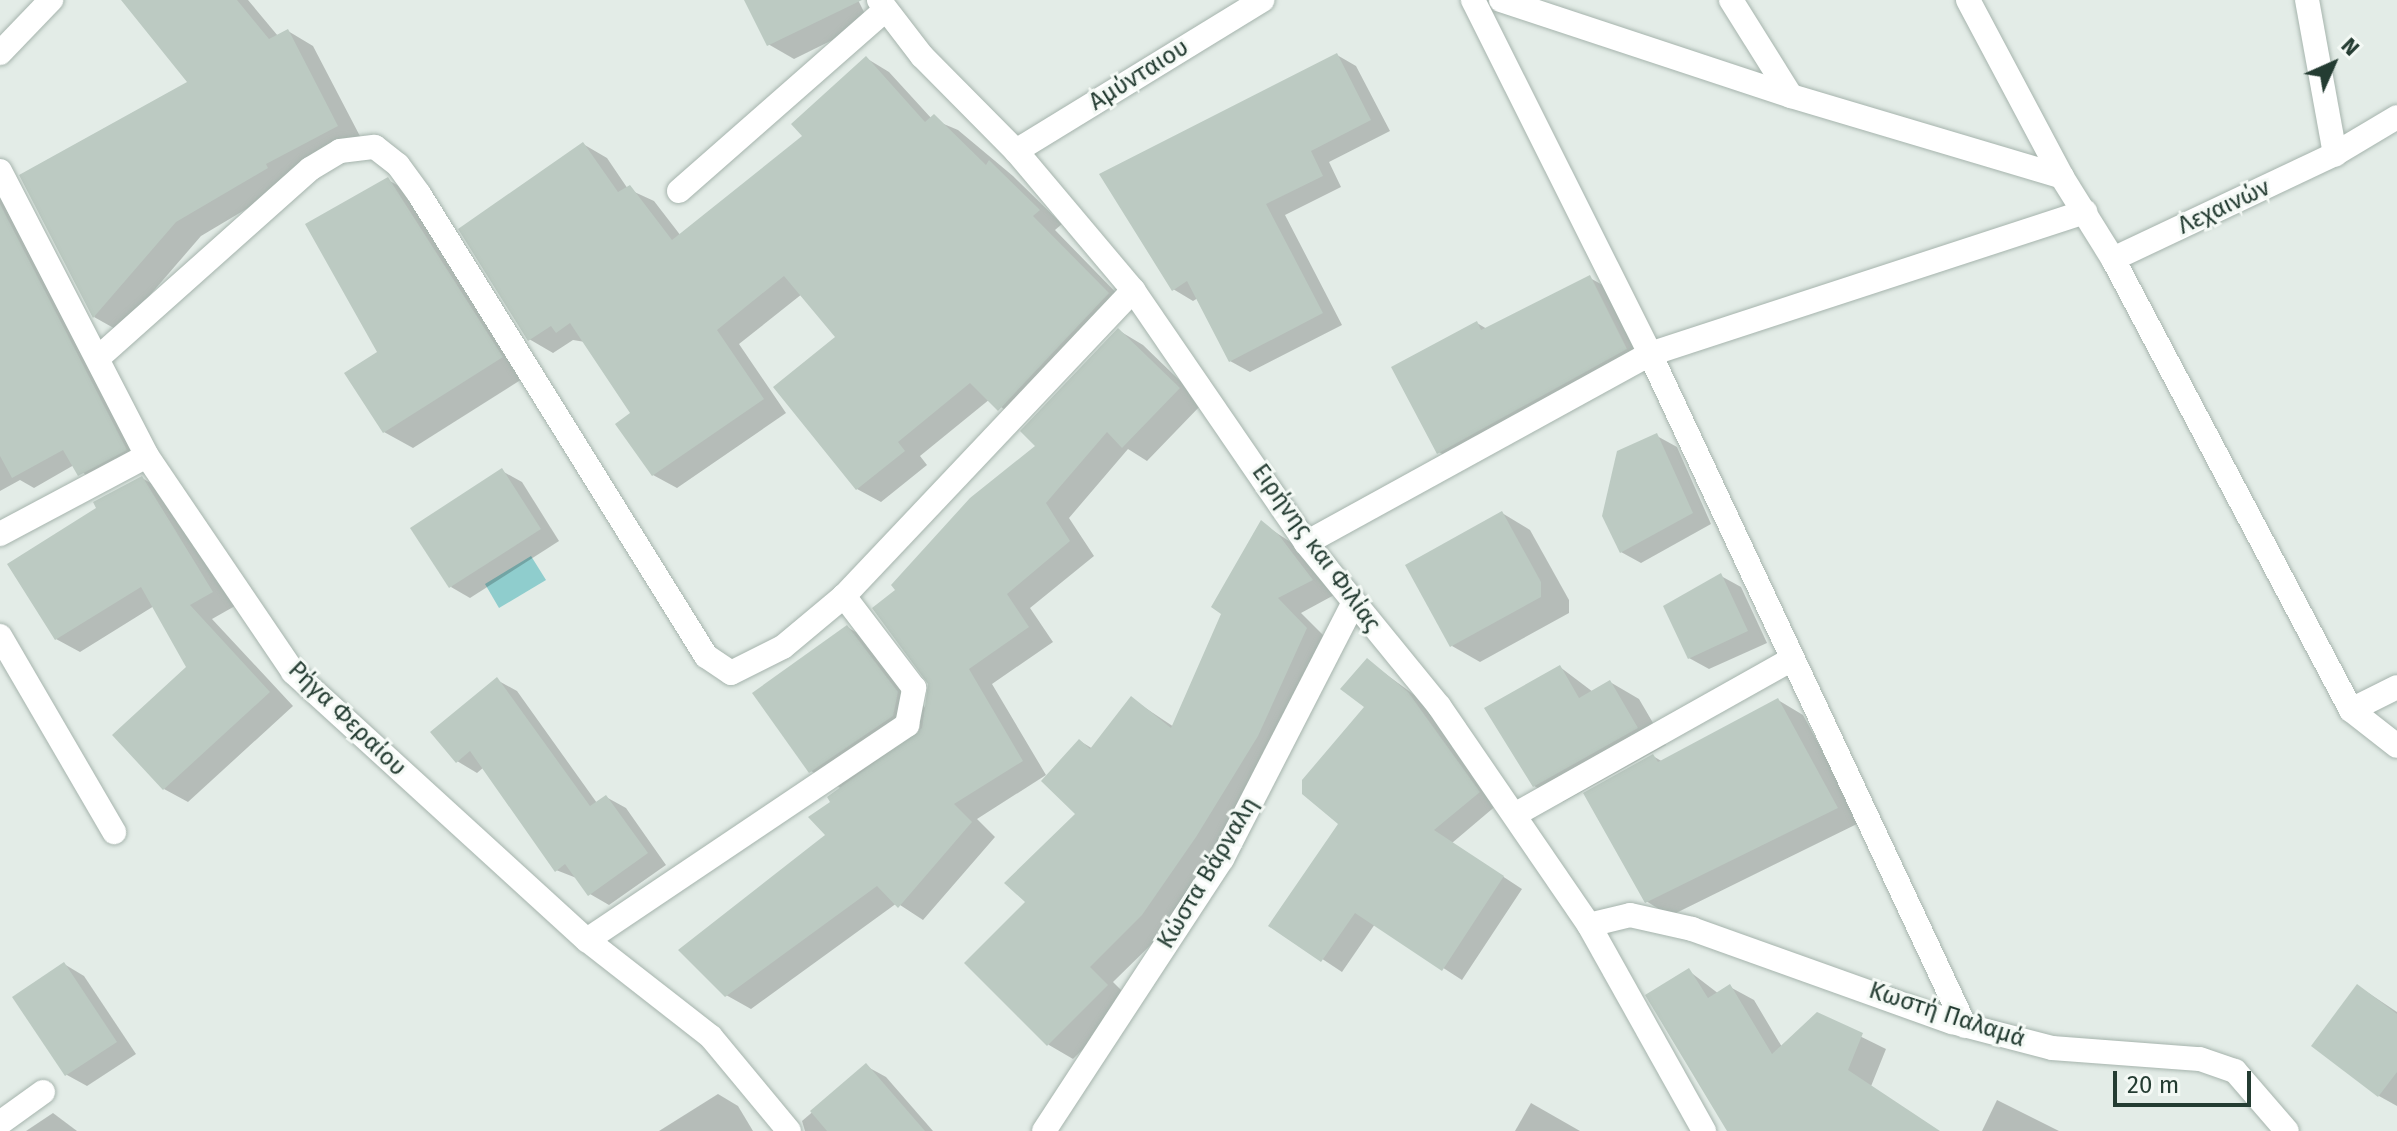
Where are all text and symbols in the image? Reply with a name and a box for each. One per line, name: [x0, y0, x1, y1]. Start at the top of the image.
north arrow: [2293, 24, 2373, 104]
text: N: [2336, 32, 2365, 61]
street label: Αμύνταιου: [1084, 33, 1194, 117]
street label: Λεχαινών: [2173, 173, 2275, 241]
street label: Ειρήνης και Φιλίας: [1245, 459, 1387, 637]
street label: Ρήγα Φεραίου: [282, 656, 412, 782]
street label: Κώστα Βάρναλη: [1151, 792, 1265, 954]
street label: Κωστή Παλαμά: [1865, 976, 2029, 1054]
scale bar: [2117, 1055, 2255, 1105]
text: 20 m: [2127, 1071, 2179, 1099]

